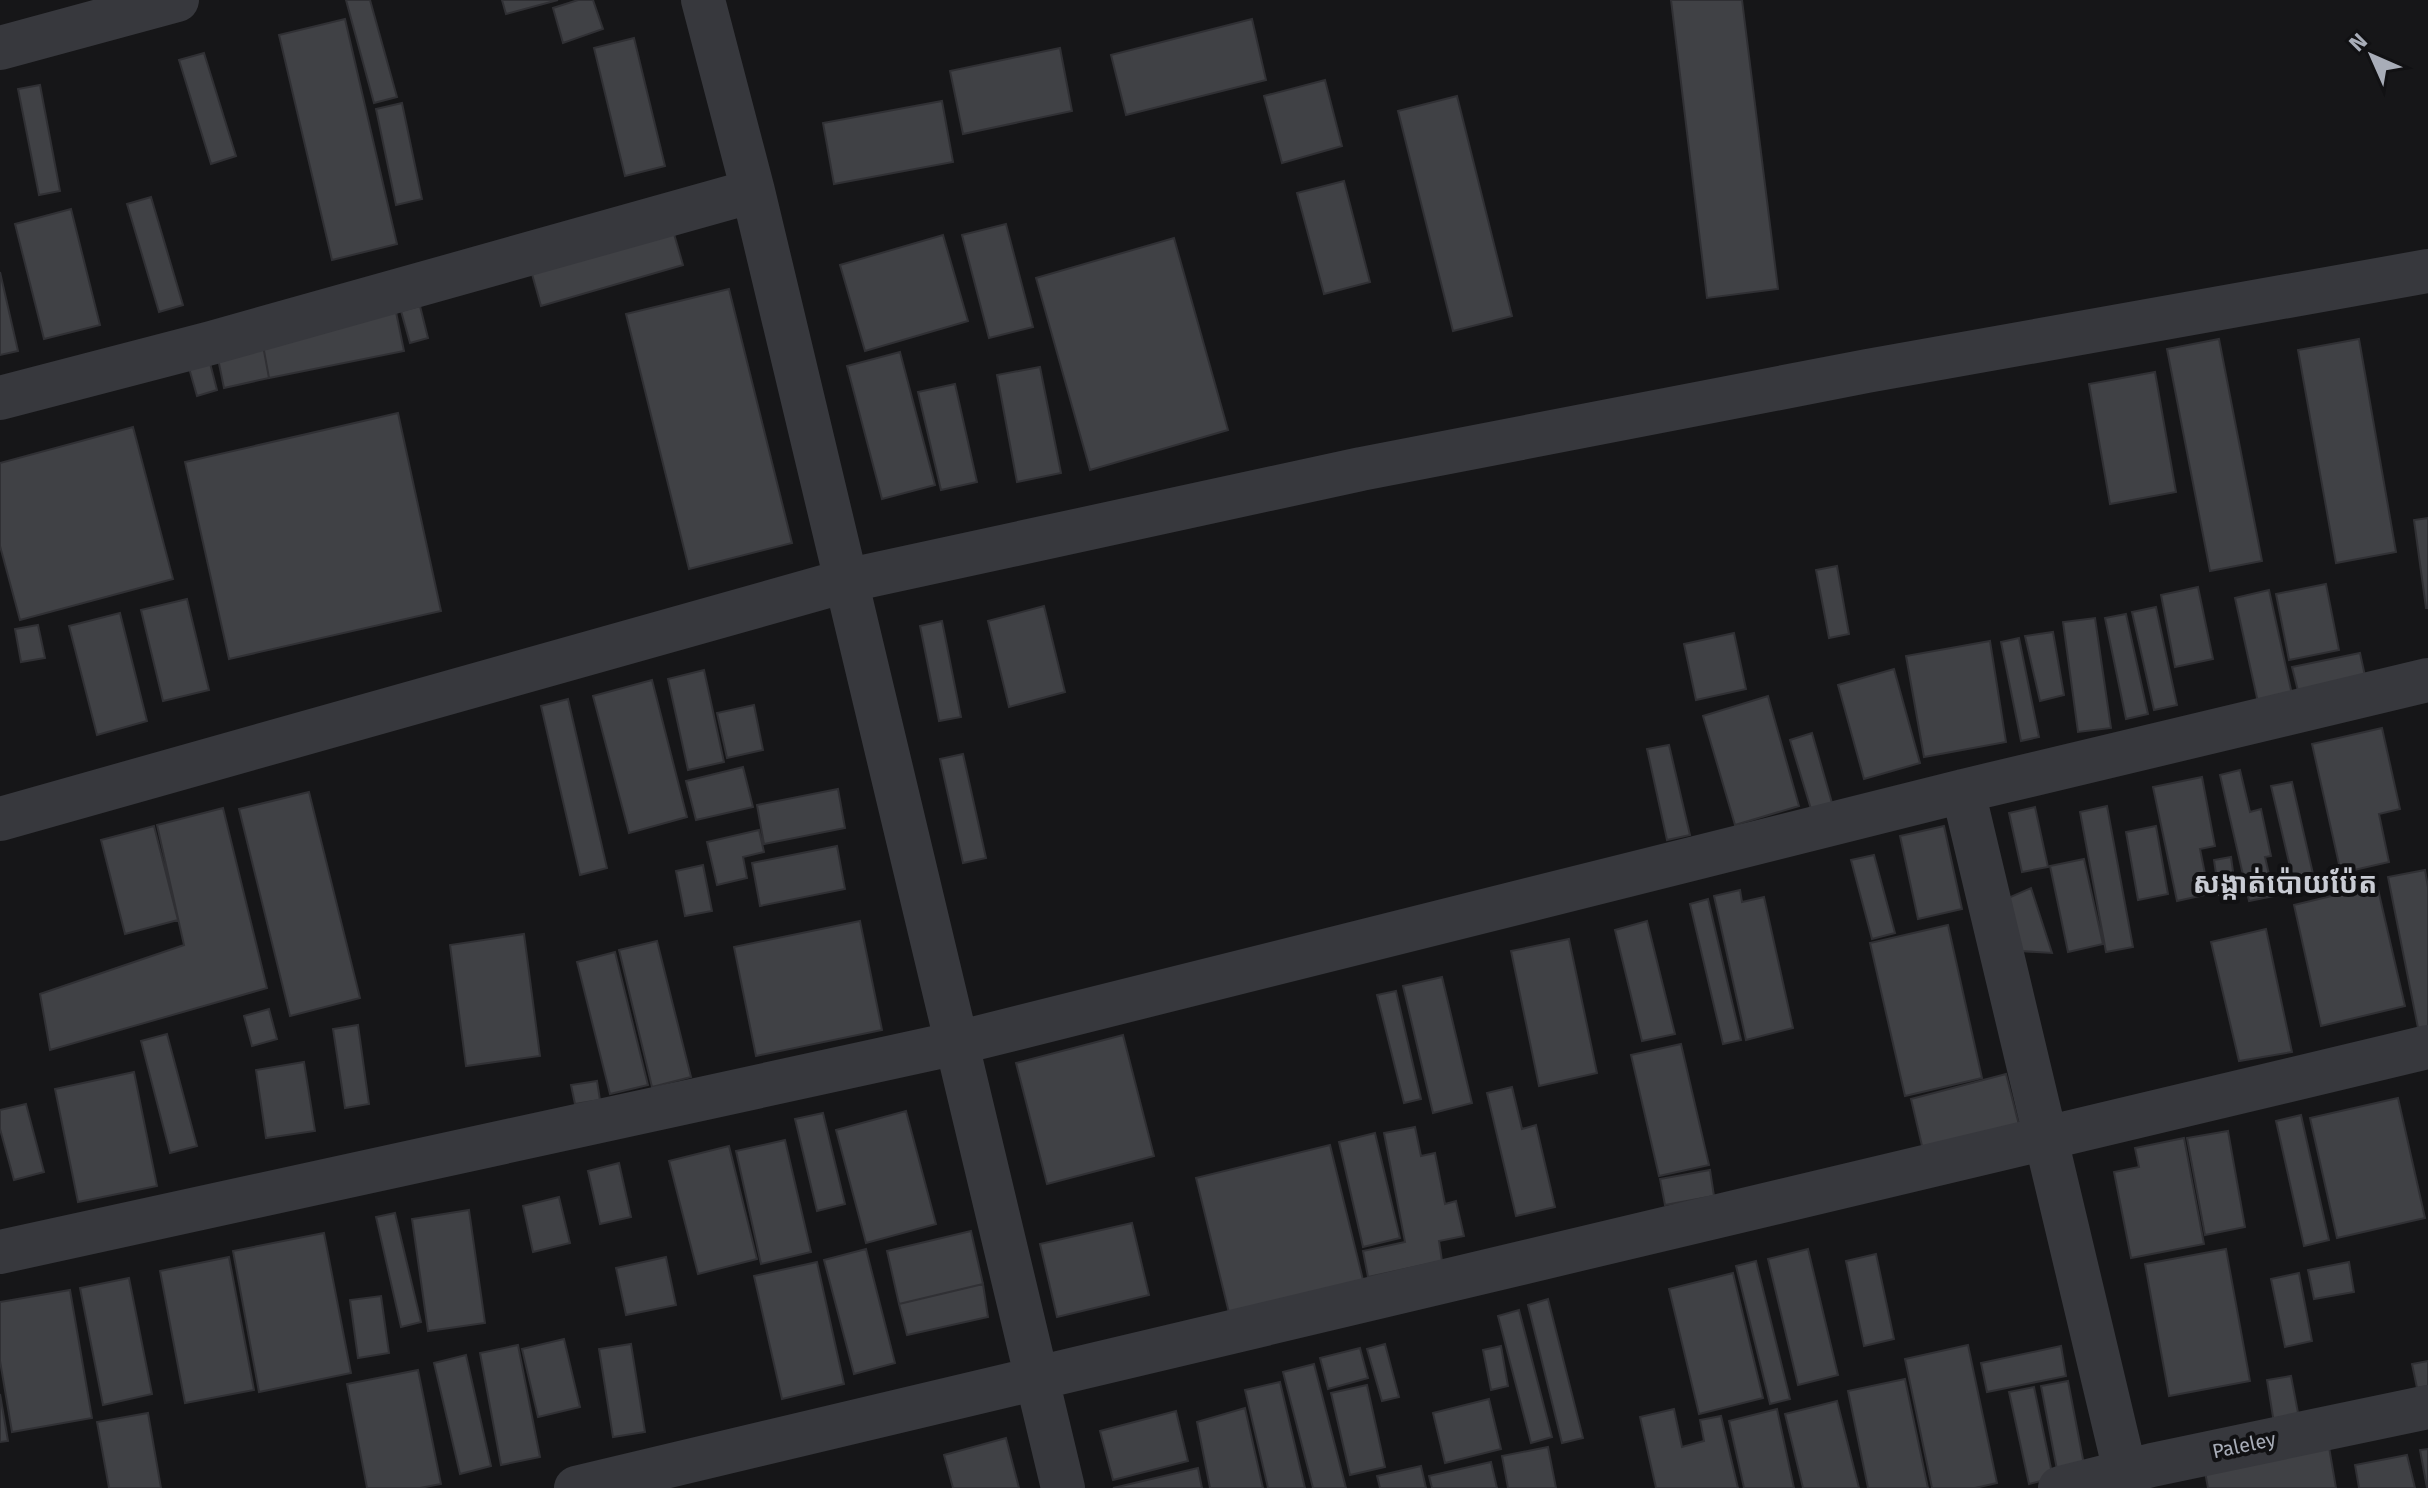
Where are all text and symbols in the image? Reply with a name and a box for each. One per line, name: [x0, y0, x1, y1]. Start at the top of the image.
north arrow: [2332, 16, 2412, 96]
text: N: [2344, 28, 2373, 57]
district label: សង្កាត់ប៉ោយប៉ែត: [2193, 867, 2377, 900]
street label: Paleley: [2210, 1427, 2278, 1463]

